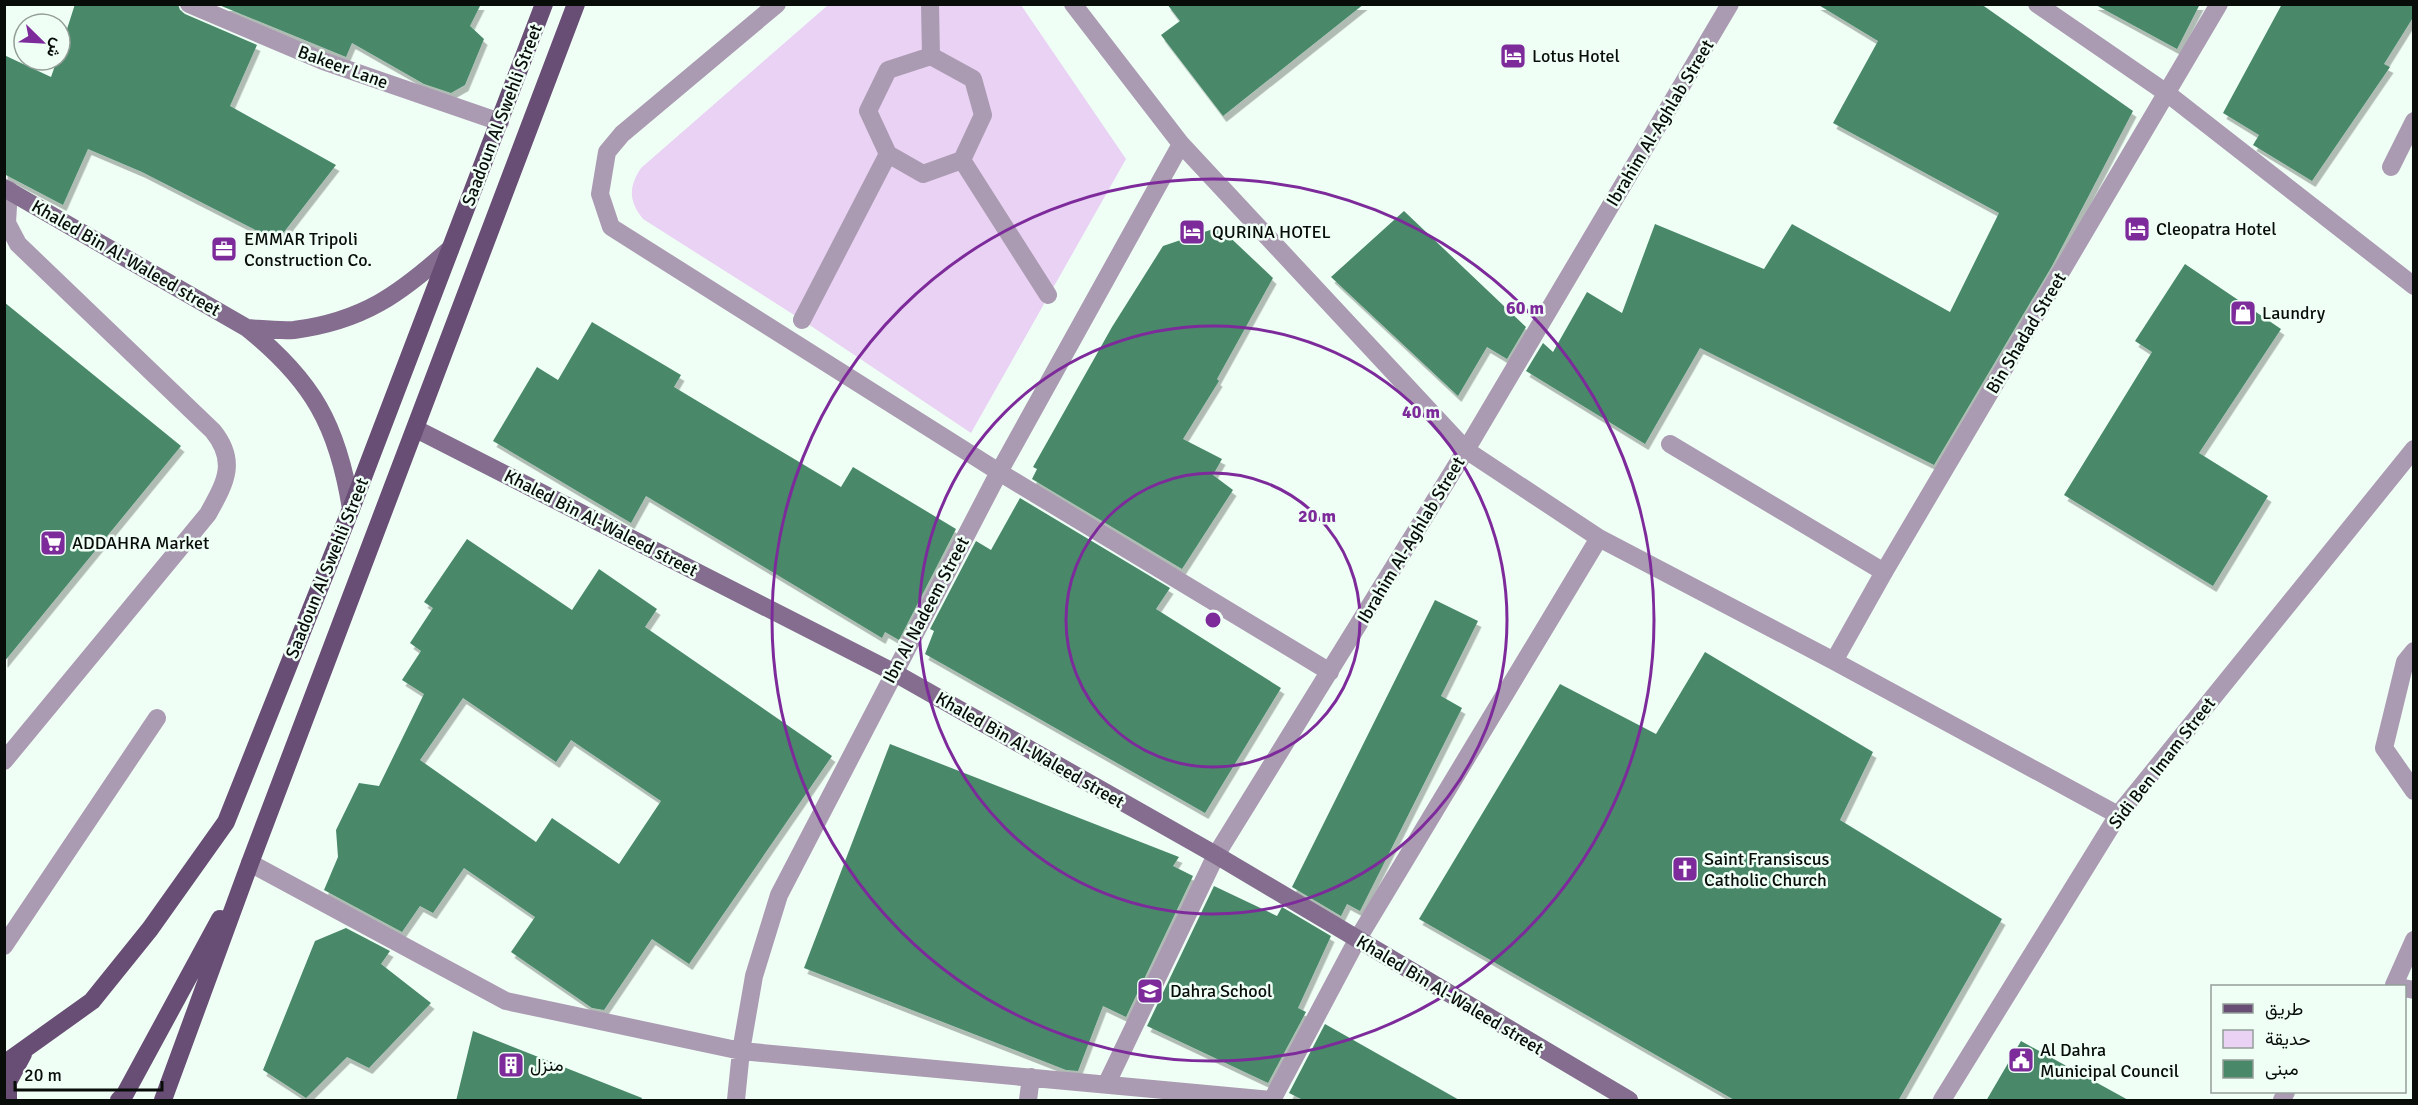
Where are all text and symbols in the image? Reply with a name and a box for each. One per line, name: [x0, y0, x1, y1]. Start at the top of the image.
north arrow: [12, 12, 72, 72]
street label: Saadoun Al Swehli Street: [457, 21, 547, 209]
text: ش: [42, 35, 68, 61]
street label: Ibrahim Al-Aghlab Street: [1601, 36, 1719, 210]
street label: Bakeer Lane: [295, 41, 391, 93]
hotel icon: Lotus Hotel: [1498, 41, 1528, 71]
place label: Lotus Hotel: [1532, 45, 1620, 67]
street label: Khaled Bin Al-Waleed street: [28, 195, 224, 321]
hotel icon: Cleopatra Hotel: [2122, 214, 2152, 244]
hotel icon: QURINA HOTEL: [1177, 217, 1207, 247]
place label: Cleopatra Hotel: [2156, 218, 2276, 240]
place label: QURINA HOTEL: [1212, 221, 1331, 243]
place label: EMMAR Tripoli Construction Co.: [244, 228, 372, 271]
office icon: EMMAR Tripoli Construction Co.: [209, 234, 239, 264]
street label: Bin Shadad Street: [1981, 268, 2071, 398]
text: 60 m: [1506, 297, 1544, 319]
shop icon: Laundry: [2228, 298, 2258, 328]
place label: Laundry: [2262, 302, 2326, 324]
text: 40 m: [1402, 401, 1440, 423]
street label: Ibrahim Al-Aghlab Street: [1352, 453, 1470, 627]
street label: Khaled Bin Al-Waleed street: [501, 465, 701, 581]
street label: Saadoun Al Swehli Street: [281, 474, 373, 662]
text: 20 m: [1298, 505, 1336, 527]
supermarket icon: ADDAHRA Market: [38, 528, 68, 558]
place label: ADDAHRA Market: [72, 532, 209, 554]
street label: Ibn Al Nadeem Street: [878, 533, 974, 687]
centre of rings: [1203, 610, 1223, 630]
street label: Khaled Bin Al-Waleed street: [932, 687, 1128, 813]
street label: Sidi Ben Imam Street: [2104, 693, 2220, 833]
place label: Saint Fransiscus Catholic Church: [1704, 848, 1830, 891]
church icon: Saint Fransiscus Catholic Church: [1670, 854, 1700, 884]
street label: Khaled Bin Al-Waleed street: [1353, 930, 1547, 1060]
school or university icon: Dahra School: [1135, 976, 1165, 1006]
place label: Dahra School: [1170, 980, 1272, 1002]
legend: [2211, 985, 2406, 1093]
text: طريق: [2265, 998, 2303, 1020]
text: حديقة: [2265, 1028, 2311, 1050]
place label: Al Dahra Municipal Council: [2040, 1039, 2179, 1082]
public building icon: Al Dahra Municipal Council: [2006, 1045, 2036, 1075]
building icon: منزل: [496, 1050, 526, 1080]
scale bar: [15, 1054, 162, 1092]
place label: منزل: [530, 1054, 564, 1076]
text: مبنى: [2265, 1058, 2299, 1080]
text: 20 m: [24, 1064, 62, 1086]

